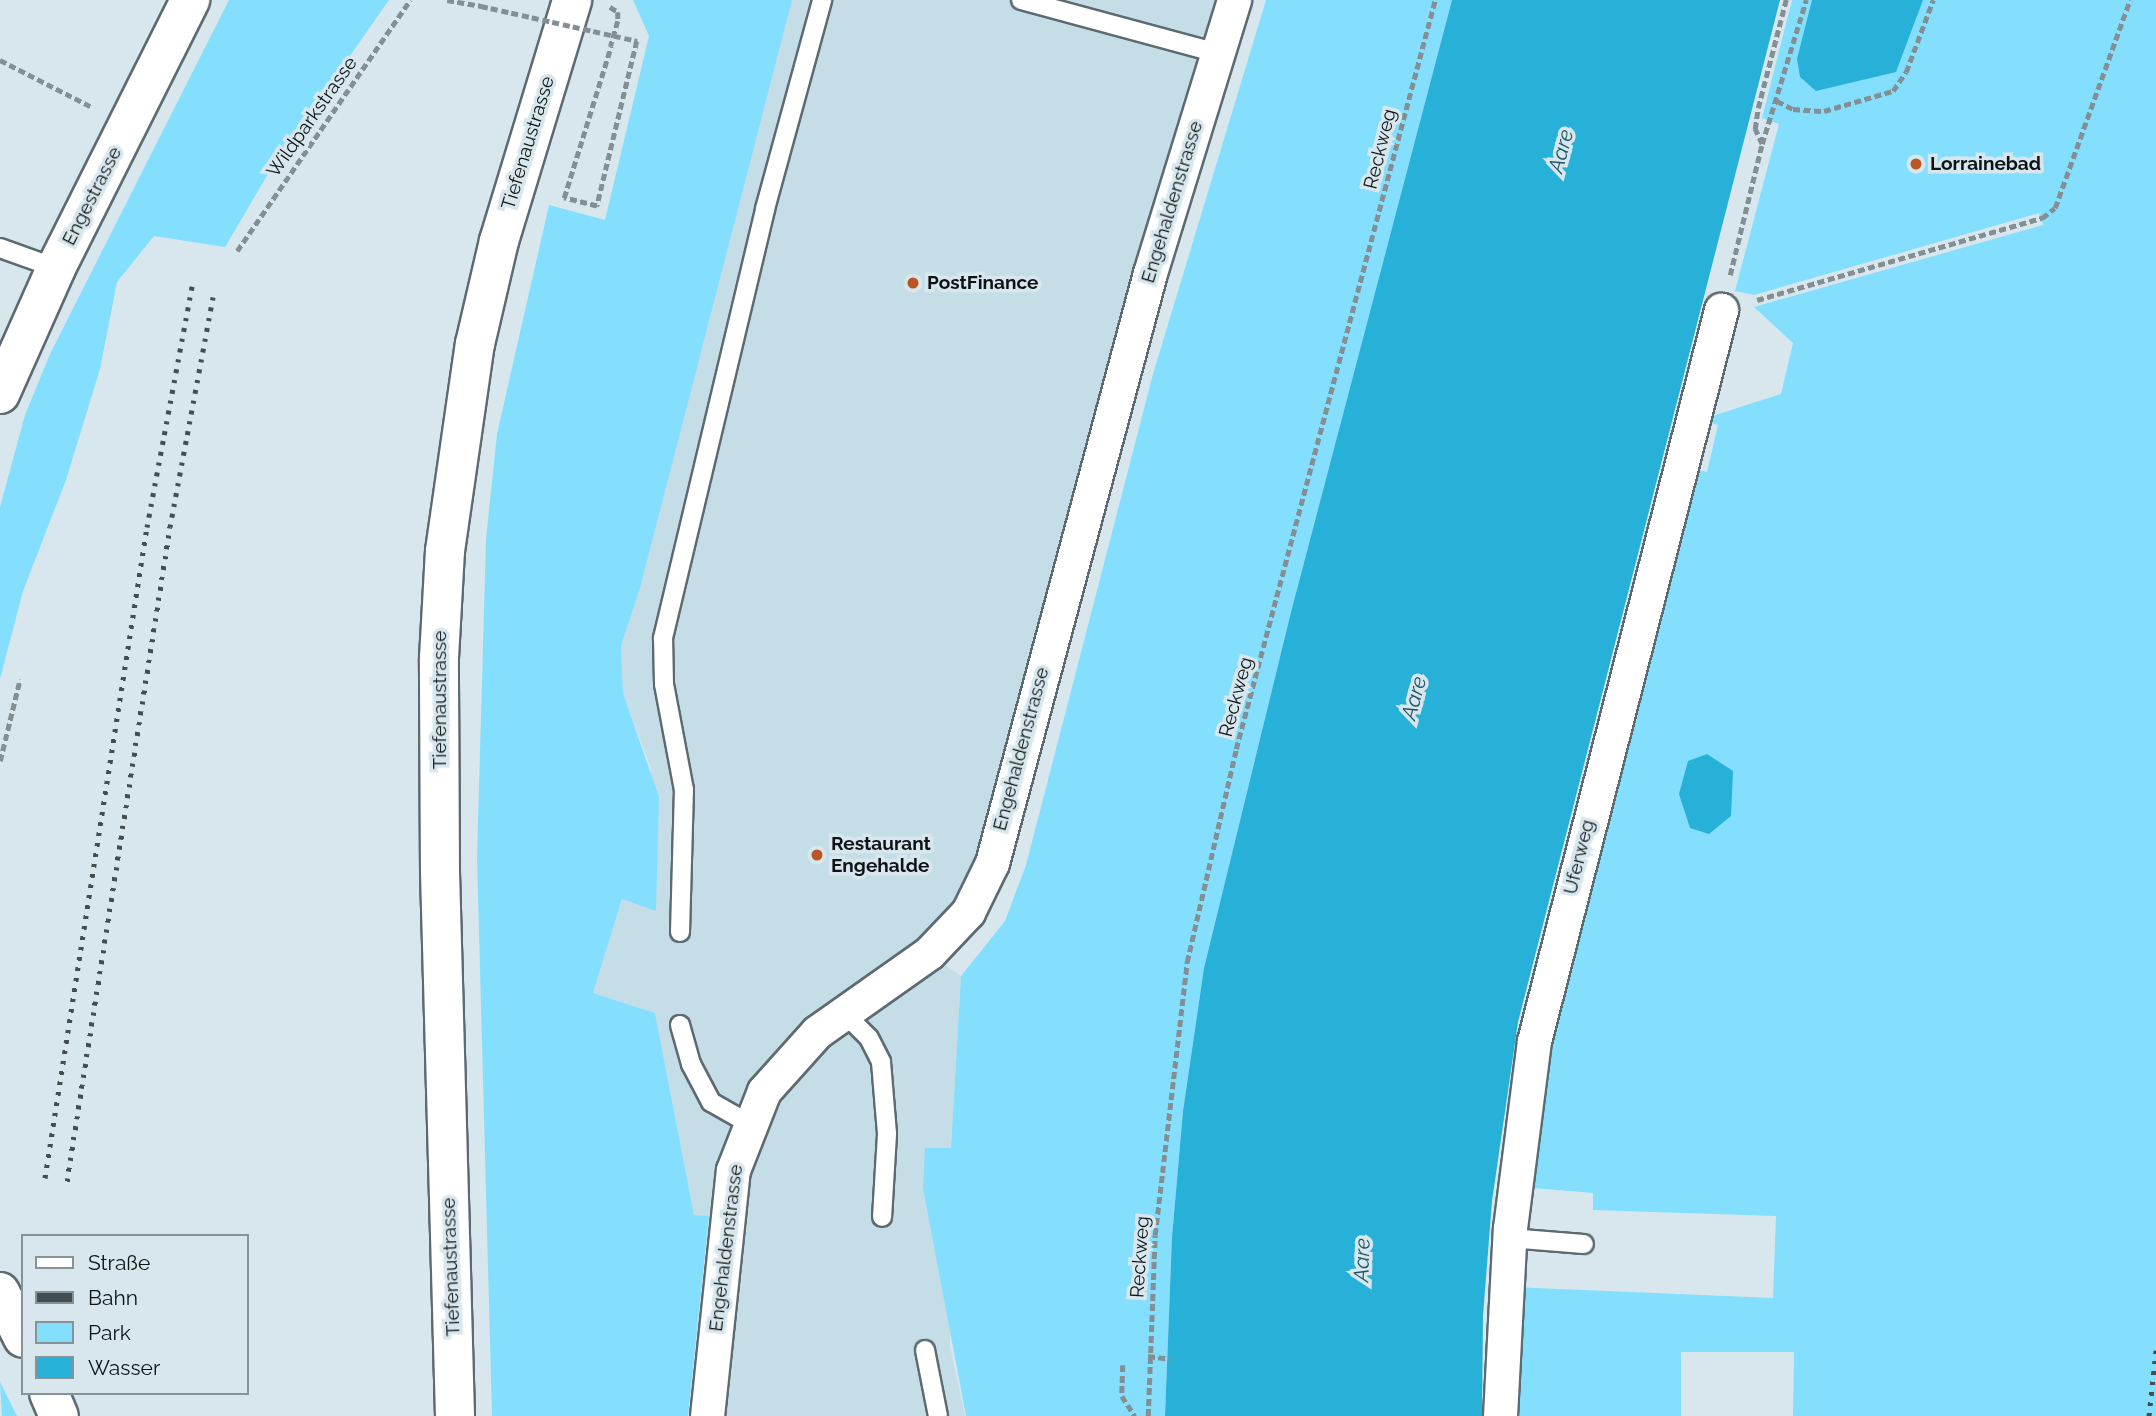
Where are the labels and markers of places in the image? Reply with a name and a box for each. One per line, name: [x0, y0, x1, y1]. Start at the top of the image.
place label: Lorrainebad: [1930, 153, 2041, 175]
marker: Lorrainebad: [1908, 156, 1924, 172]
place label: PostFinance: [927, 272, 1038, 294]
marker: PostFinance: [905, 275, 921, 291]
place label: Restaurant Engehalde: [831, 833, 931, 877]
marker: Restaurant Engehalde: [809, 847, 825, 863]

